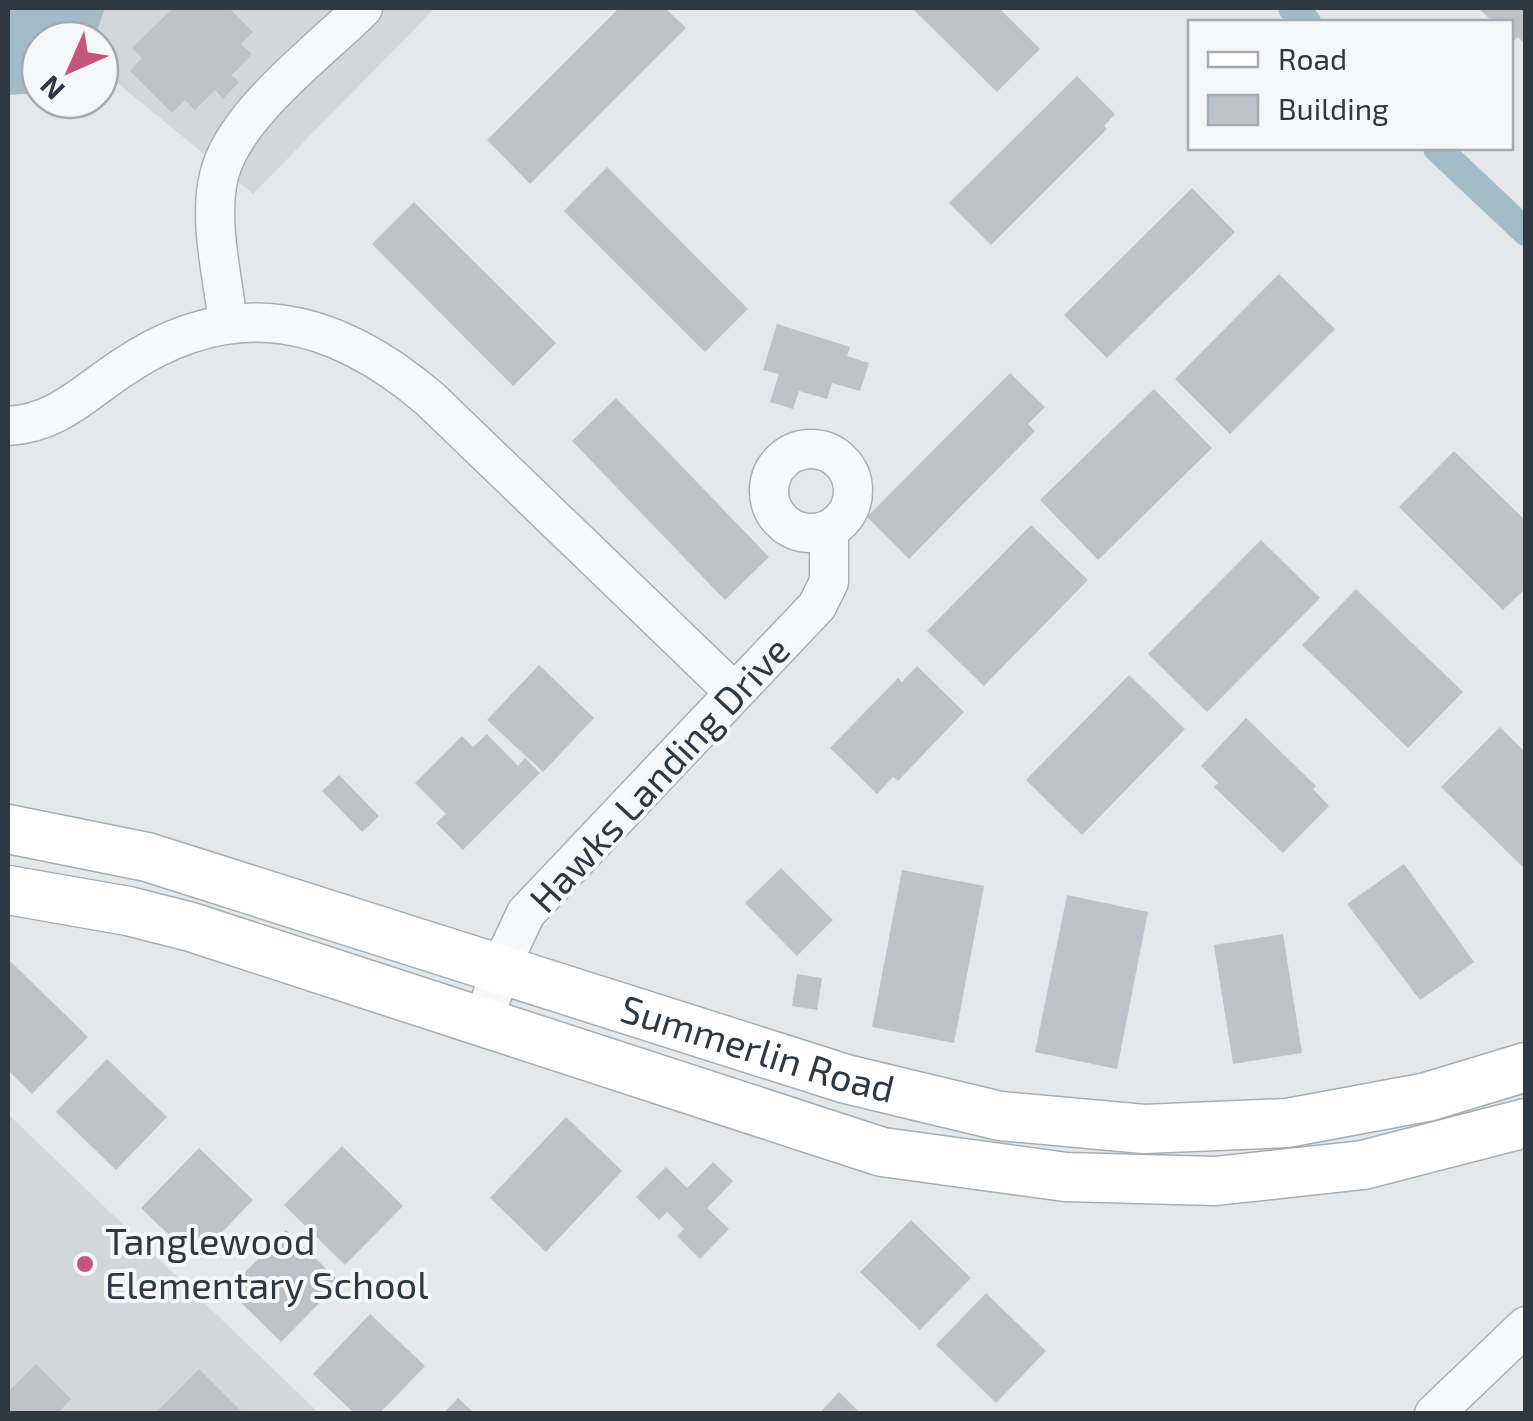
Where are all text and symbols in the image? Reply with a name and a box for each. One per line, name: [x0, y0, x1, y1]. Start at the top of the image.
north arrow: [20, 20, 120, 120]
legend: [1188, 20, 1513, 150]
text: Road: [1278, 40, 1347, 76]
text: N: [32, 69, 71, 108]
text: Building: [1278, 90, 1389, 126]
street label: Hawks Landing Drive: [519, 626, 798, 921]
street label: Summerlin Road: [615, 984, 899, 1111]
place label: Tanglewood Elementary School: [105, 1217, 429, 1307]
marker: Tanglewood Elementary School: [74, 1253, 96, 1275]

